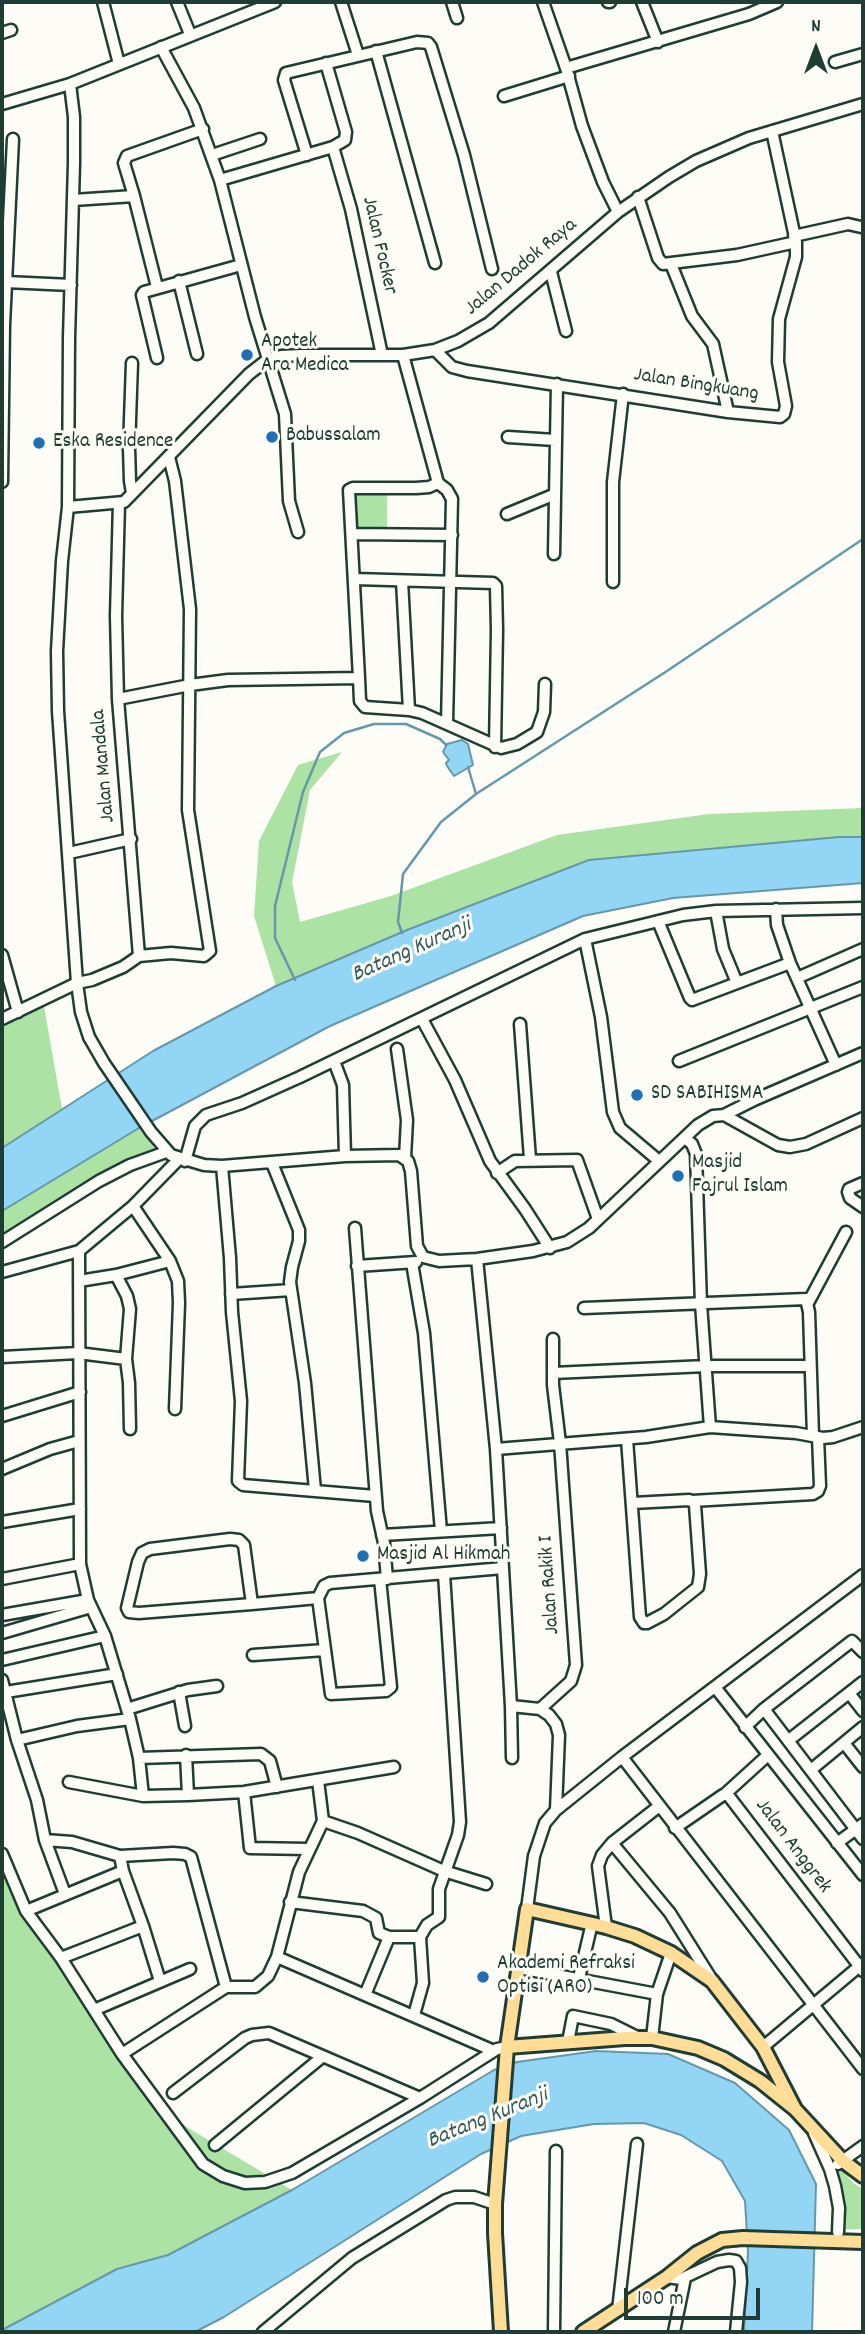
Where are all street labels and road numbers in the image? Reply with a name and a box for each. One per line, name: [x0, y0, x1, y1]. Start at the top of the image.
street label: Jalan Focker: [355, 195, 401, 297]
street label: Jalan Dadok Raya: [461, 214, 583, 322]
street label: Jalan Bingkuang: [632, 364, 760, 408]
street label: Jalan Mandala: [88, 708, 122, 824]
street label: Jalan Rakik I: [535, 1535, 567, 1635]
street label: Jalan Anggrek: [748, 1795, 836, 1899]

